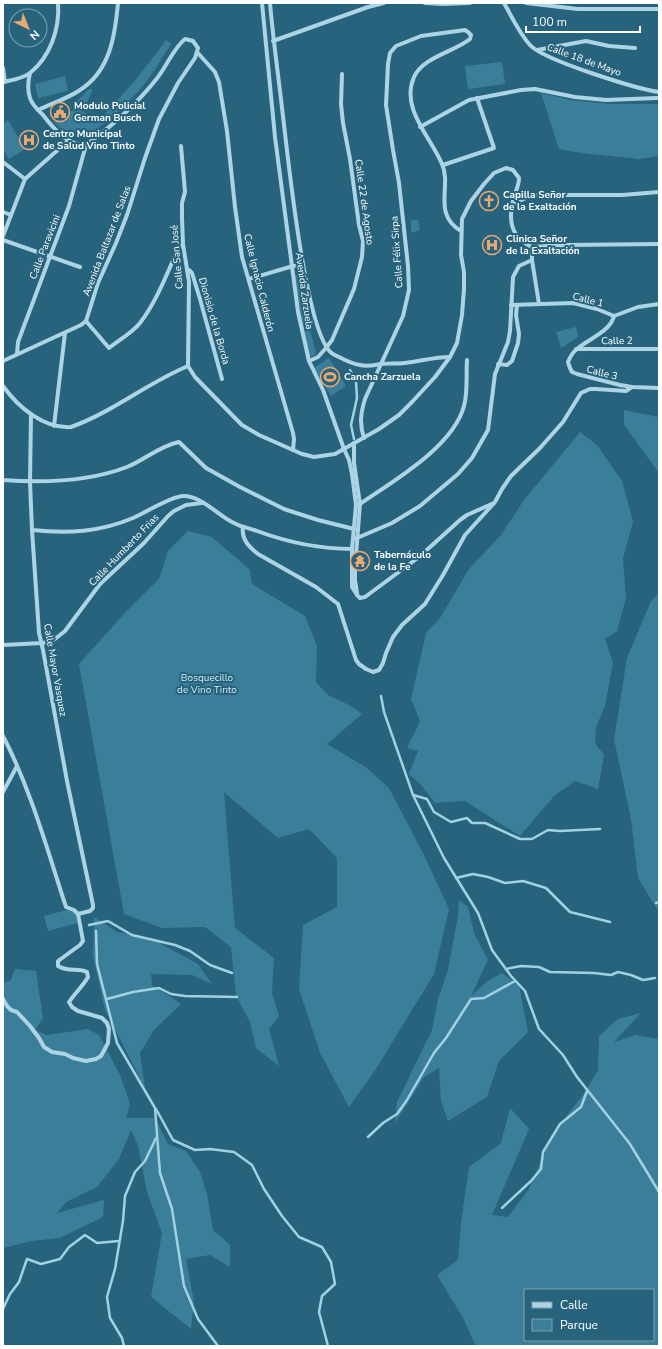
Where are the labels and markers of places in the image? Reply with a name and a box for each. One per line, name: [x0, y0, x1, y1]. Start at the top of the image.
place label: Modulo Policial German Busch: [74, 99, 146, 125]
public building icon: Modulo Policial German Busch: [49, 101, 71, 123]
place label: Centro Municipal de Salud Vino Tinto: [43, 127, 135, 153]
hospital icon: Centro Municipal de Salud Vino Tinto: [18, 129, 40, 151]
place label: Capilla Señor de la Exaltación: [503, 188, 577, 214]
church icon: Capilla Señor de la Exaltación: [478, 190, 500, 212]
place label: Clinica Señor de la Exaltación: [506, 232, 580, 258]
hospital icon: Clinica Señor de la Exaltación: [481, 234, 503, 256]
sports icon: Cancha Zarzuela: [319, 366, 341, 388]
place label: Cancha Zarzuela: [344, 370, 421, 384]
place label: Tabernáculo de la Fe: [374, 548, 431, 574]
temple icon: Tabernáculo de la Fe: [349, 550, 371, 572]

